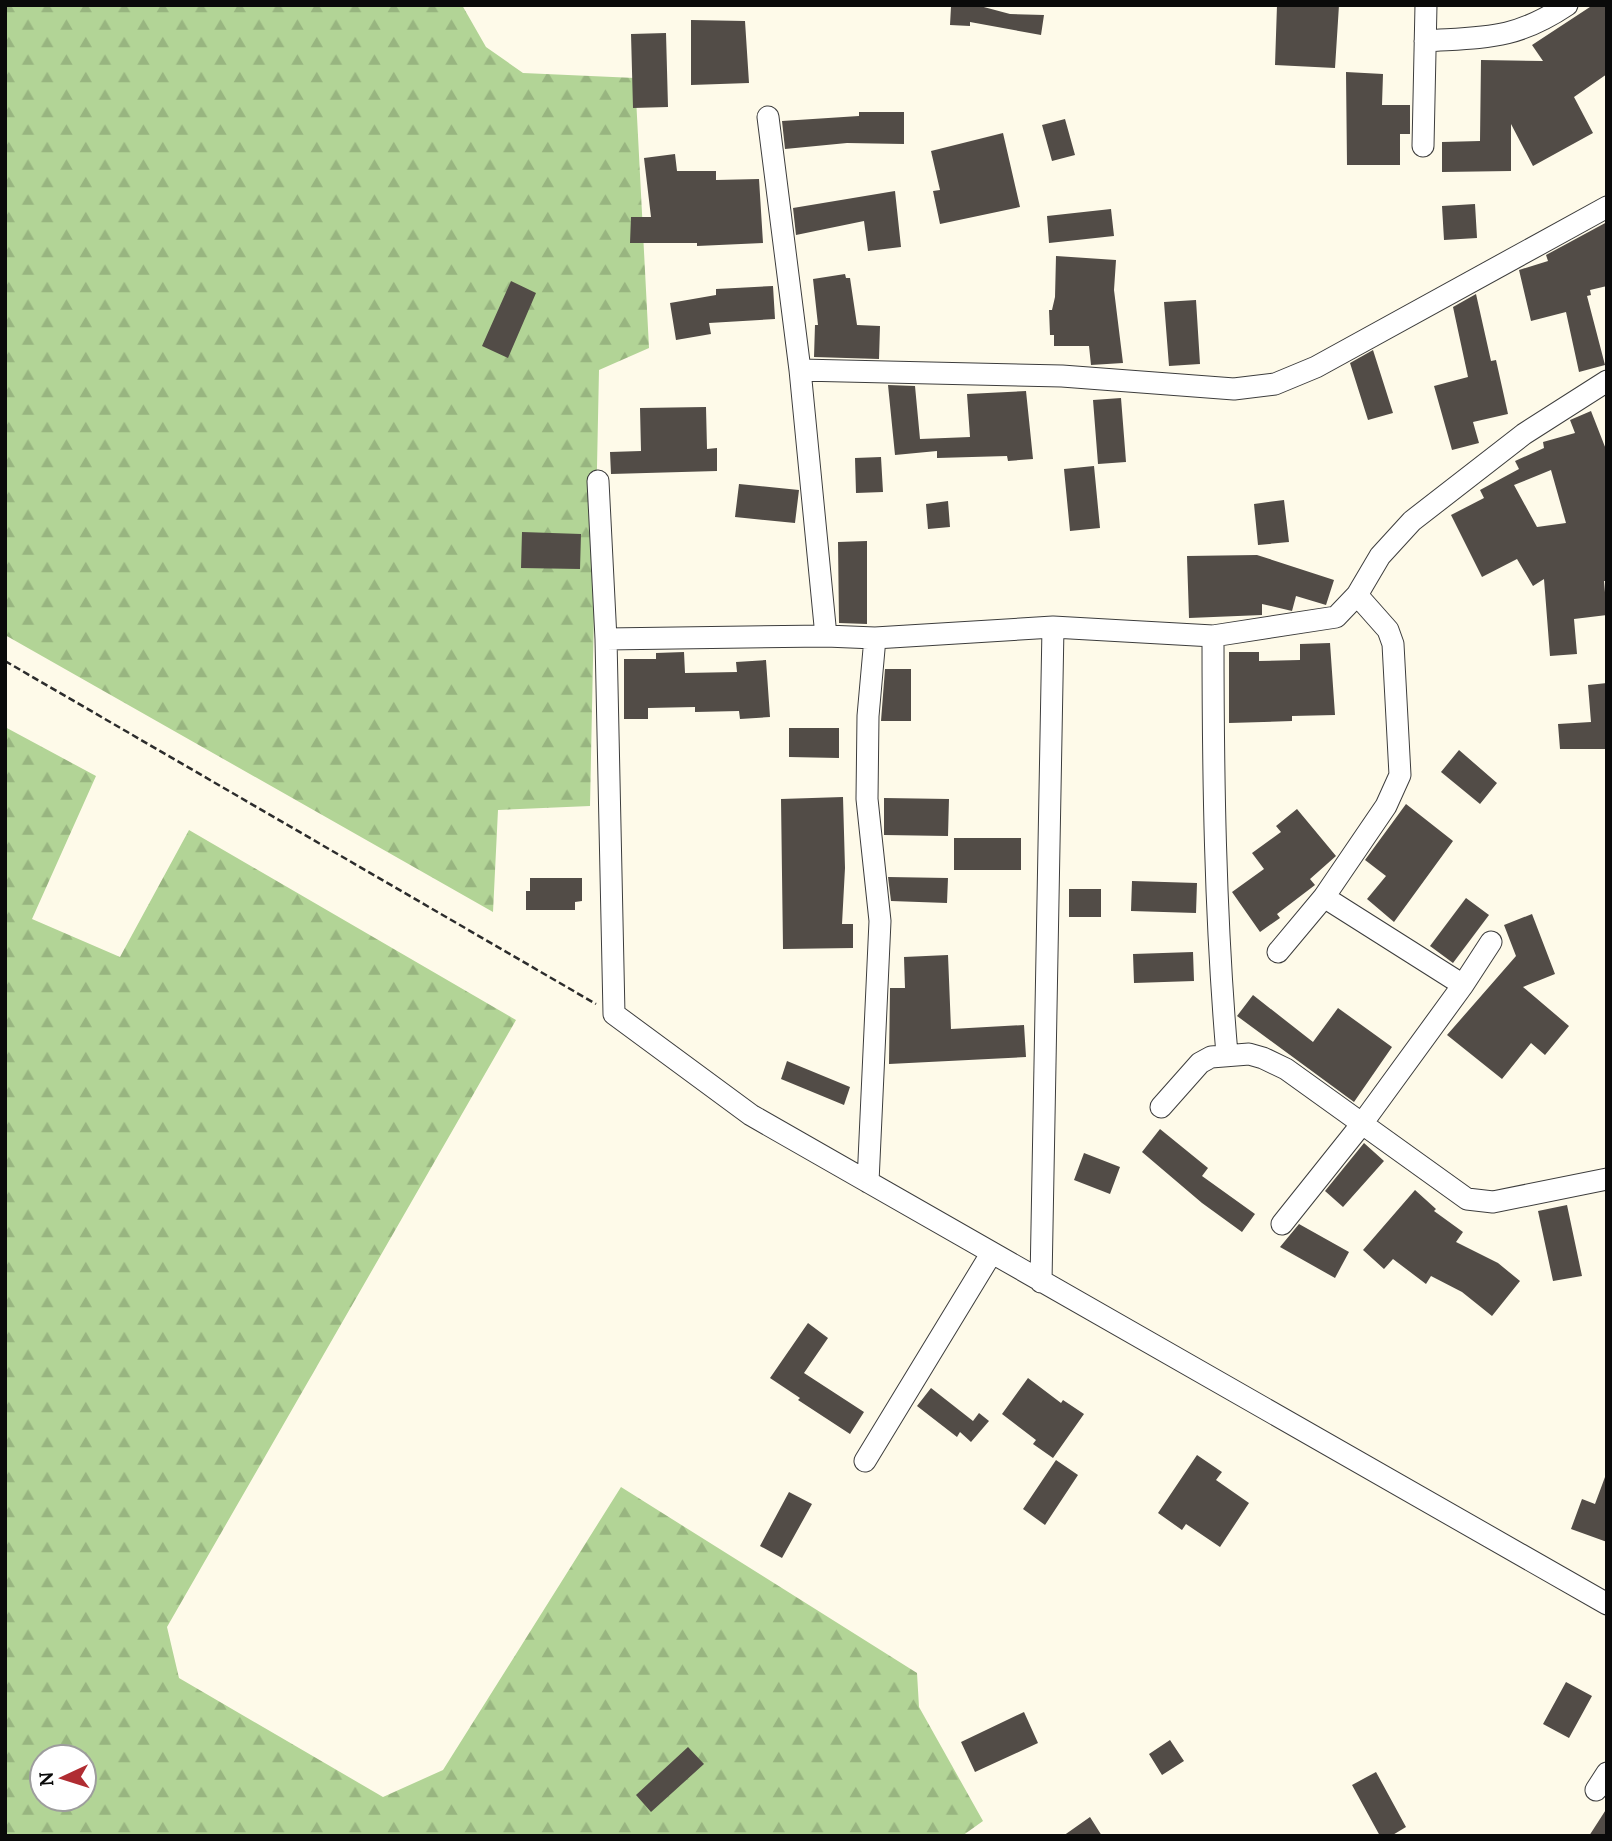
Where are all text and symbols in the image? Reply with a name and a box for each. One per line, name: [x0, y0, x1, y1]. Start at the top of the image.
north arrow: [28, 1743, 98, 1813]
text: N: [34, 1771, 59, 1787]

